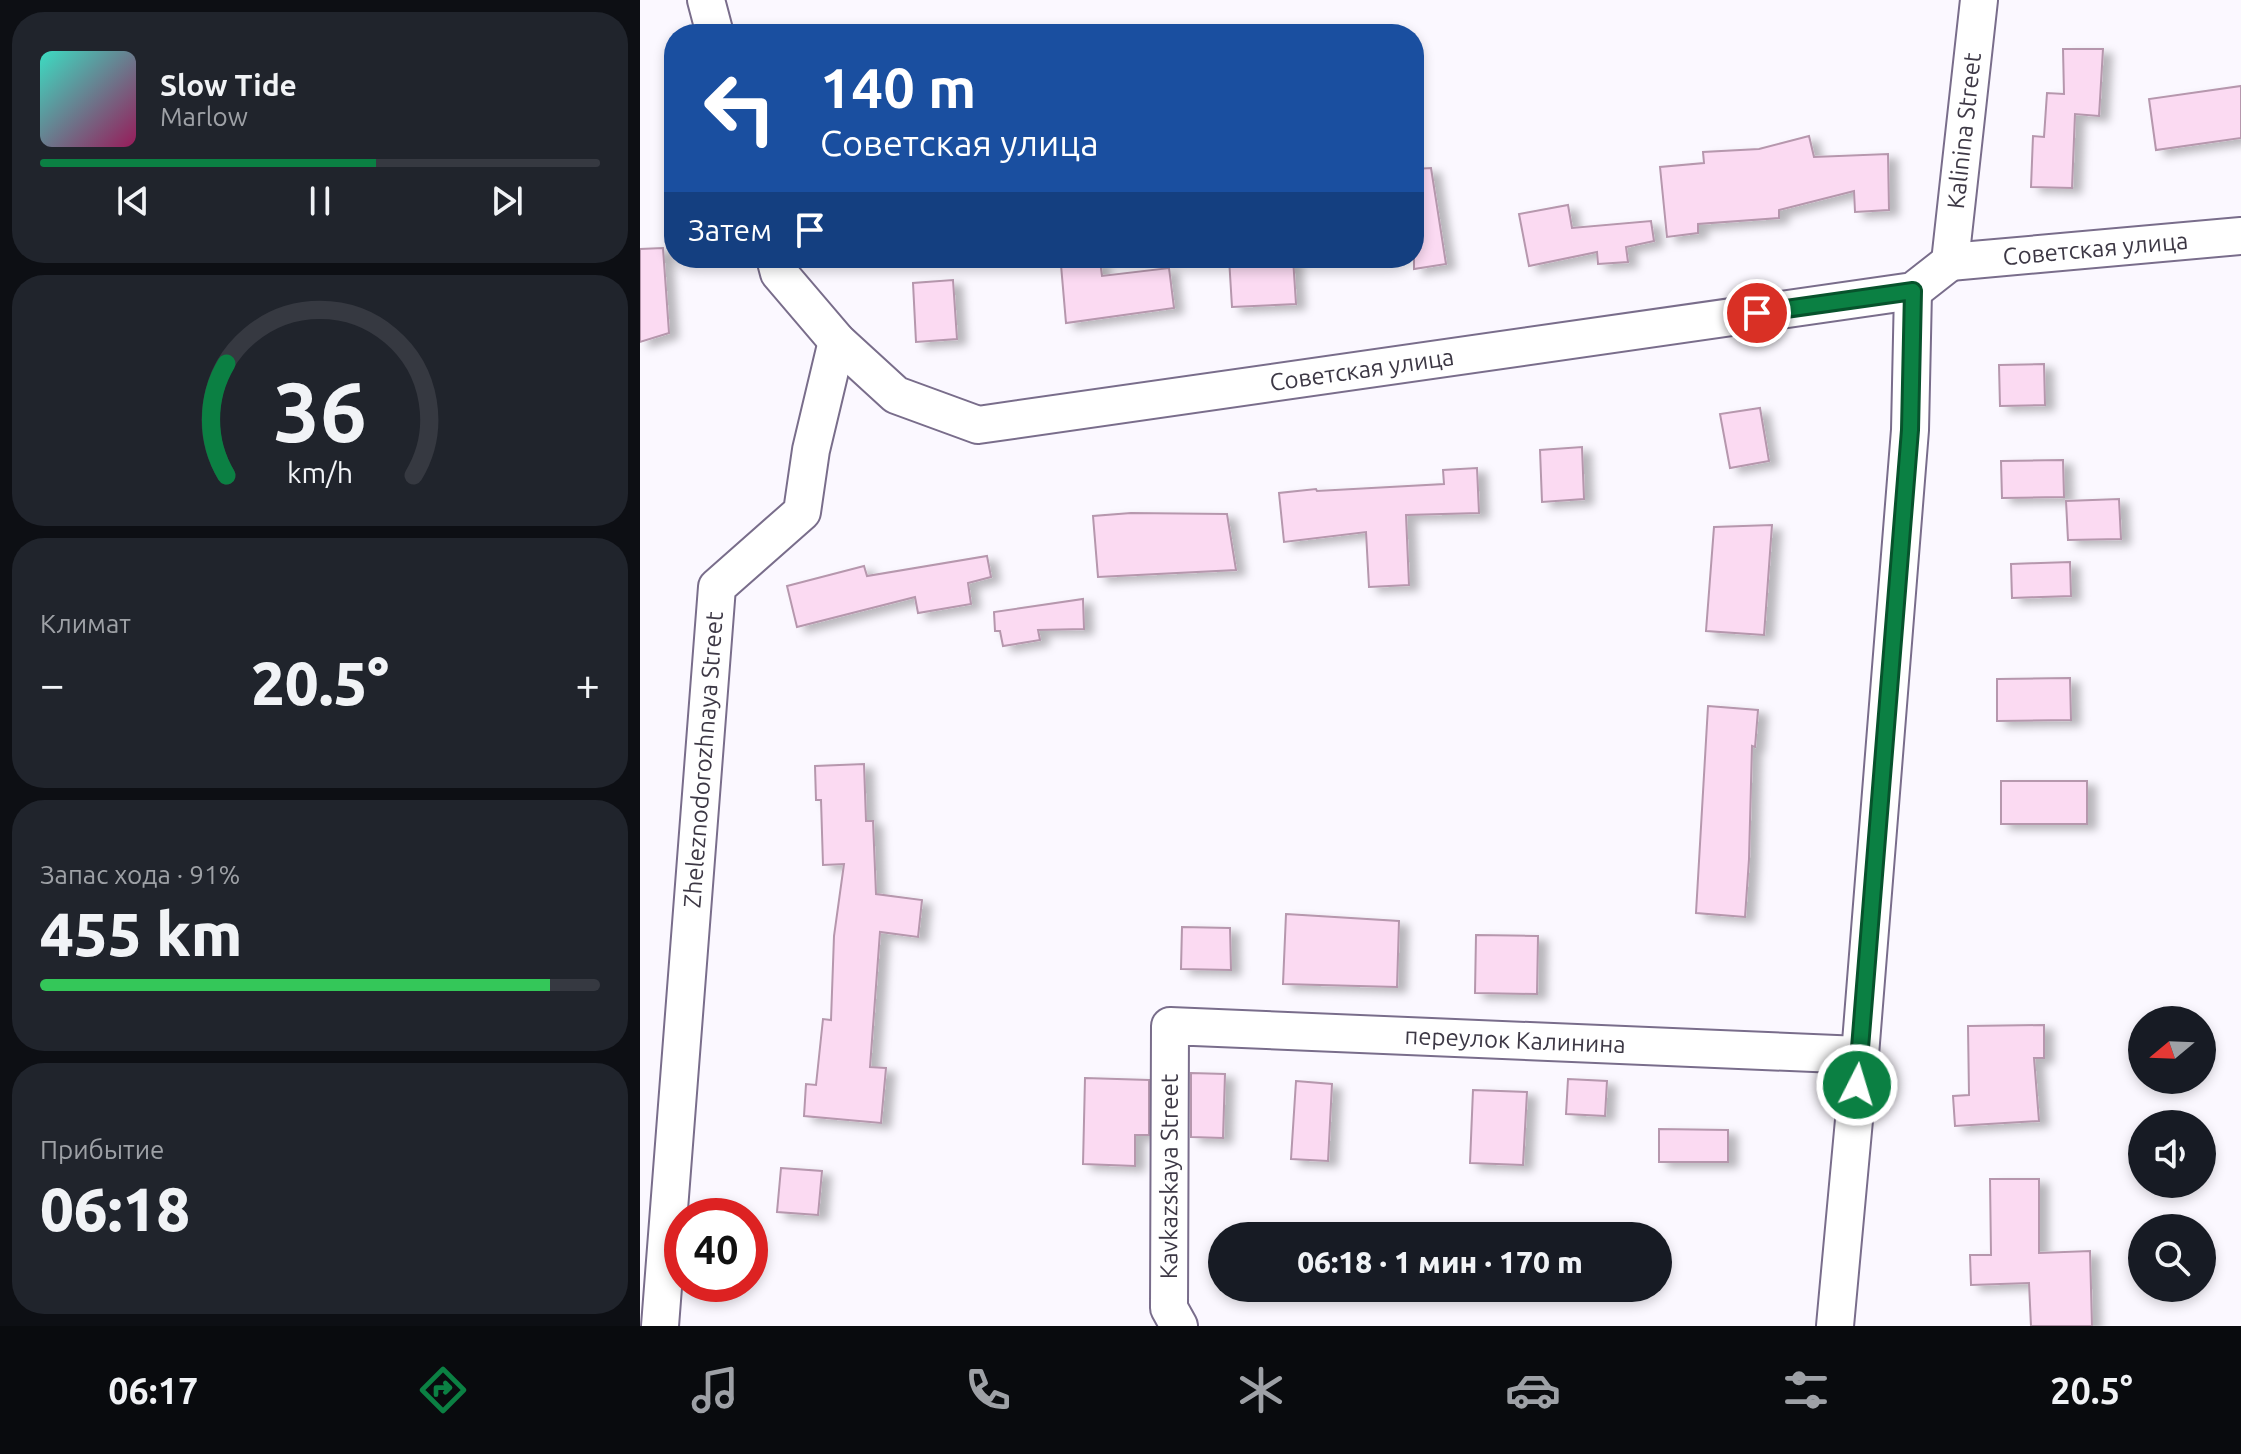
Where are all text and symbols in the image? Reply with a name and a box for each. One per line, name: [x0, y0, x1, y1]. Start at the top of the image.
street label: Kalinina Street: [1942, 51, 1986, 210]
icon: left: [688, 56, 792, 160]
text: 140 m: [820, 56, 976, 119]
text: Slow Tide: [160, 68, 297, 102]
text: Marlow: [160, 102, 248, 131]
text: Советская улица: [820, 122, 1099, 163]
icon: previous: [111, 179, 155, 223]
icon: pause: [298, 179, 342, 223]
icon: next: [485, 179, 529, 223]
icon: arrive: [788, 208, 832, 252]
text: Затем: [688, 213, 772, 247]
street label: Советская улица: [2002, 227, 2189, 270]
pin: [1723, 279, 1791, 347]
icon: arrive: [1735, 291, 1779, 335]
street label: Советская улица: [1268, 343, 1456, 396]
text: 36: [273, 364, 367, 458]
text: km/h: [287, 456, 353, 488]
text: Климат: [40, 609, 131, 638]
street label: Zheleznodorozhnaya Street: [678, 610, 728, 909]
text: 20.5°: [251, 649, 389, 716]
text: −: [40, 659, 65, 708]
text: +: [575, 659, 600, 708]
text: Запас хода · 91%: [40, 860, 240, 889]
text: 455 km: [40, 900, 242, 967]
north arrow: [2128, 1006, 2216, 1094]
map controls: [2128, 1006, 2216, 1302]
street label: переулок Калинина: [1404, 1022, 1626, 1058]
position arrow: [1815, 1043, 1899, 1127]
street label: Kavkazskaya Street: [1155, 1073, 1183, 1279]
button: sound: [2128, 1110, 2216, 1198]
text: Прибытие: [40, 1135, 164, 1164]
text: 06:18: [40, 1175, 190, 1242]
speed limit sign: 40: [664, 1198, 768, 1302]
button: search: [2128, 1214, 2216, 1302]
text: 06:18 · 1 мин · 170 m: [1297, 1245, 1583, 1279]
icon: directions: [415, 1362, 471, 1418]
icon: music: [687, 1362, 743, 1418]
icon: phone: [960, 1362, 1016, 1418]
icon: climate: [1233, 1362, 1289, 1418]
icon: car: [1505, 1362, 1561, 1418]
icon: filters: [1778, 1362, 1834, 1418]
text: 06:17: [108, 1370, 198, 1411]
text: 20.5°: [2050, 1370, 2133, 1411]

